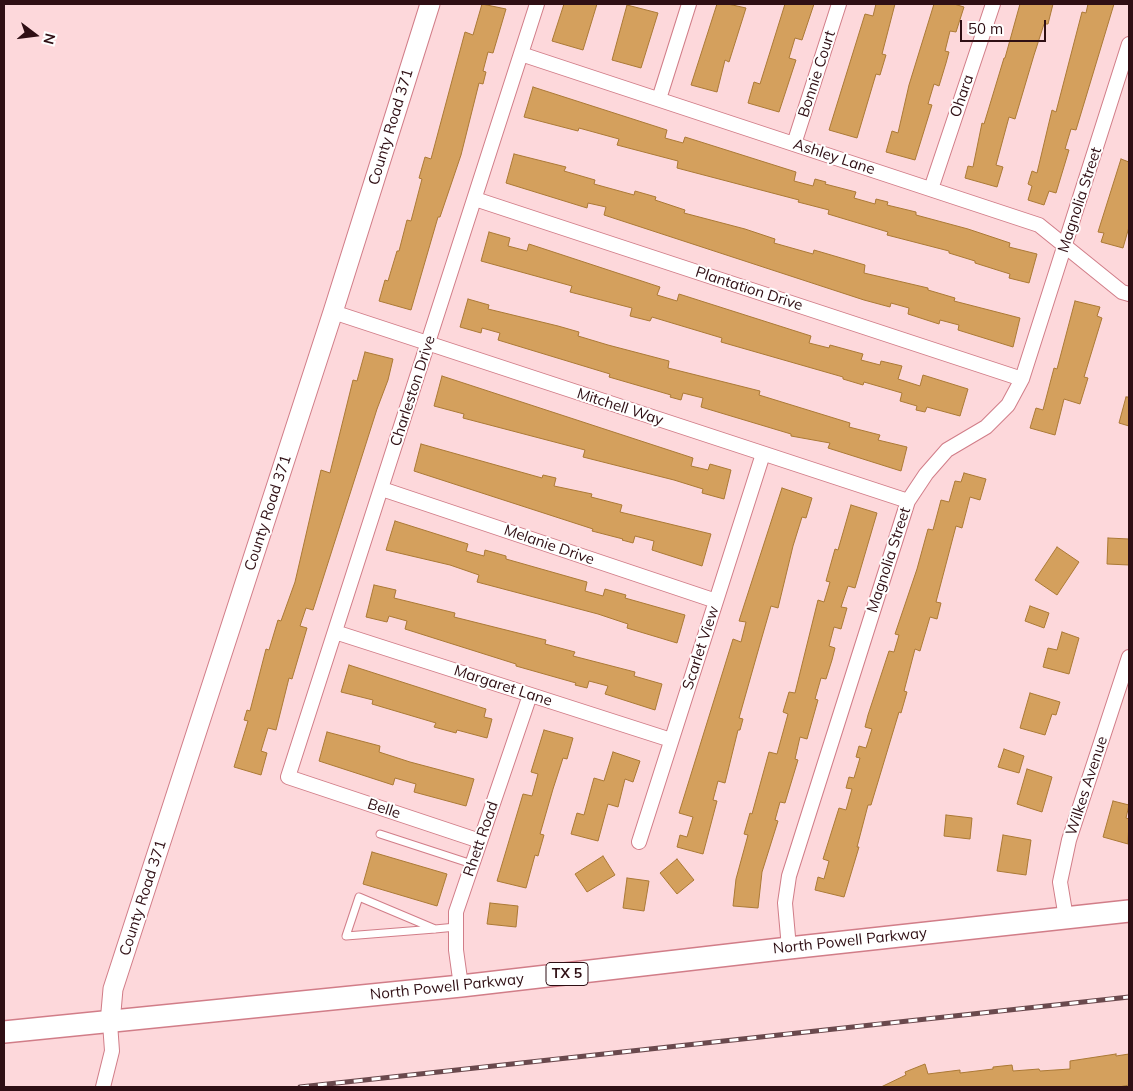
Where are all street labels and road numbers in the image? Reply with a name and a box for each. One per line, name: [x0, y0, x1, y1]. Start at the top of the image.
street label: Bonnie Court: [795, 28, 839, 120]
street label: County Road 371: [365, 67, 417, 187]
street label: Ohara: [946, 72, 978, 120]
street label: Ashley Lane: [791, 135, 877, 179]
street label: Magnolia Street: [1054, 145, 1106, 255]
street label: Plantation Drive: [693, 263, 805, 315]
street label: Charleston Drive: [387, 333, 439, 449]
street label: Mitchell Way: [575, 385, 665, 429]
street label: County Road 371: [241, 453, 295, 573]
street label: Magnolia Street: [863, 505, 915, 615]
street label: Melanie Drive: [502, 521, 596, 569]
street label: Scarlet View: [679, 604, 723, 692]
street label: Margaret Lane: [452, 662, 554, 710]
street label: Wilkes Avenue: [1063, 734, 1111, 838]
street label: Belle: [365, 795, 403, 823]
street label: Rhett Road: [460, 799, 502, 879]
street label: County Road 371: [116, 838, 170, 958]
street label: North Powell Parkway: [772, 924, 928, 958]
road number: TX 5: [546, 962, 588, 986]
street label: North Powell Parkway: [369, 970, 525, 1004]

